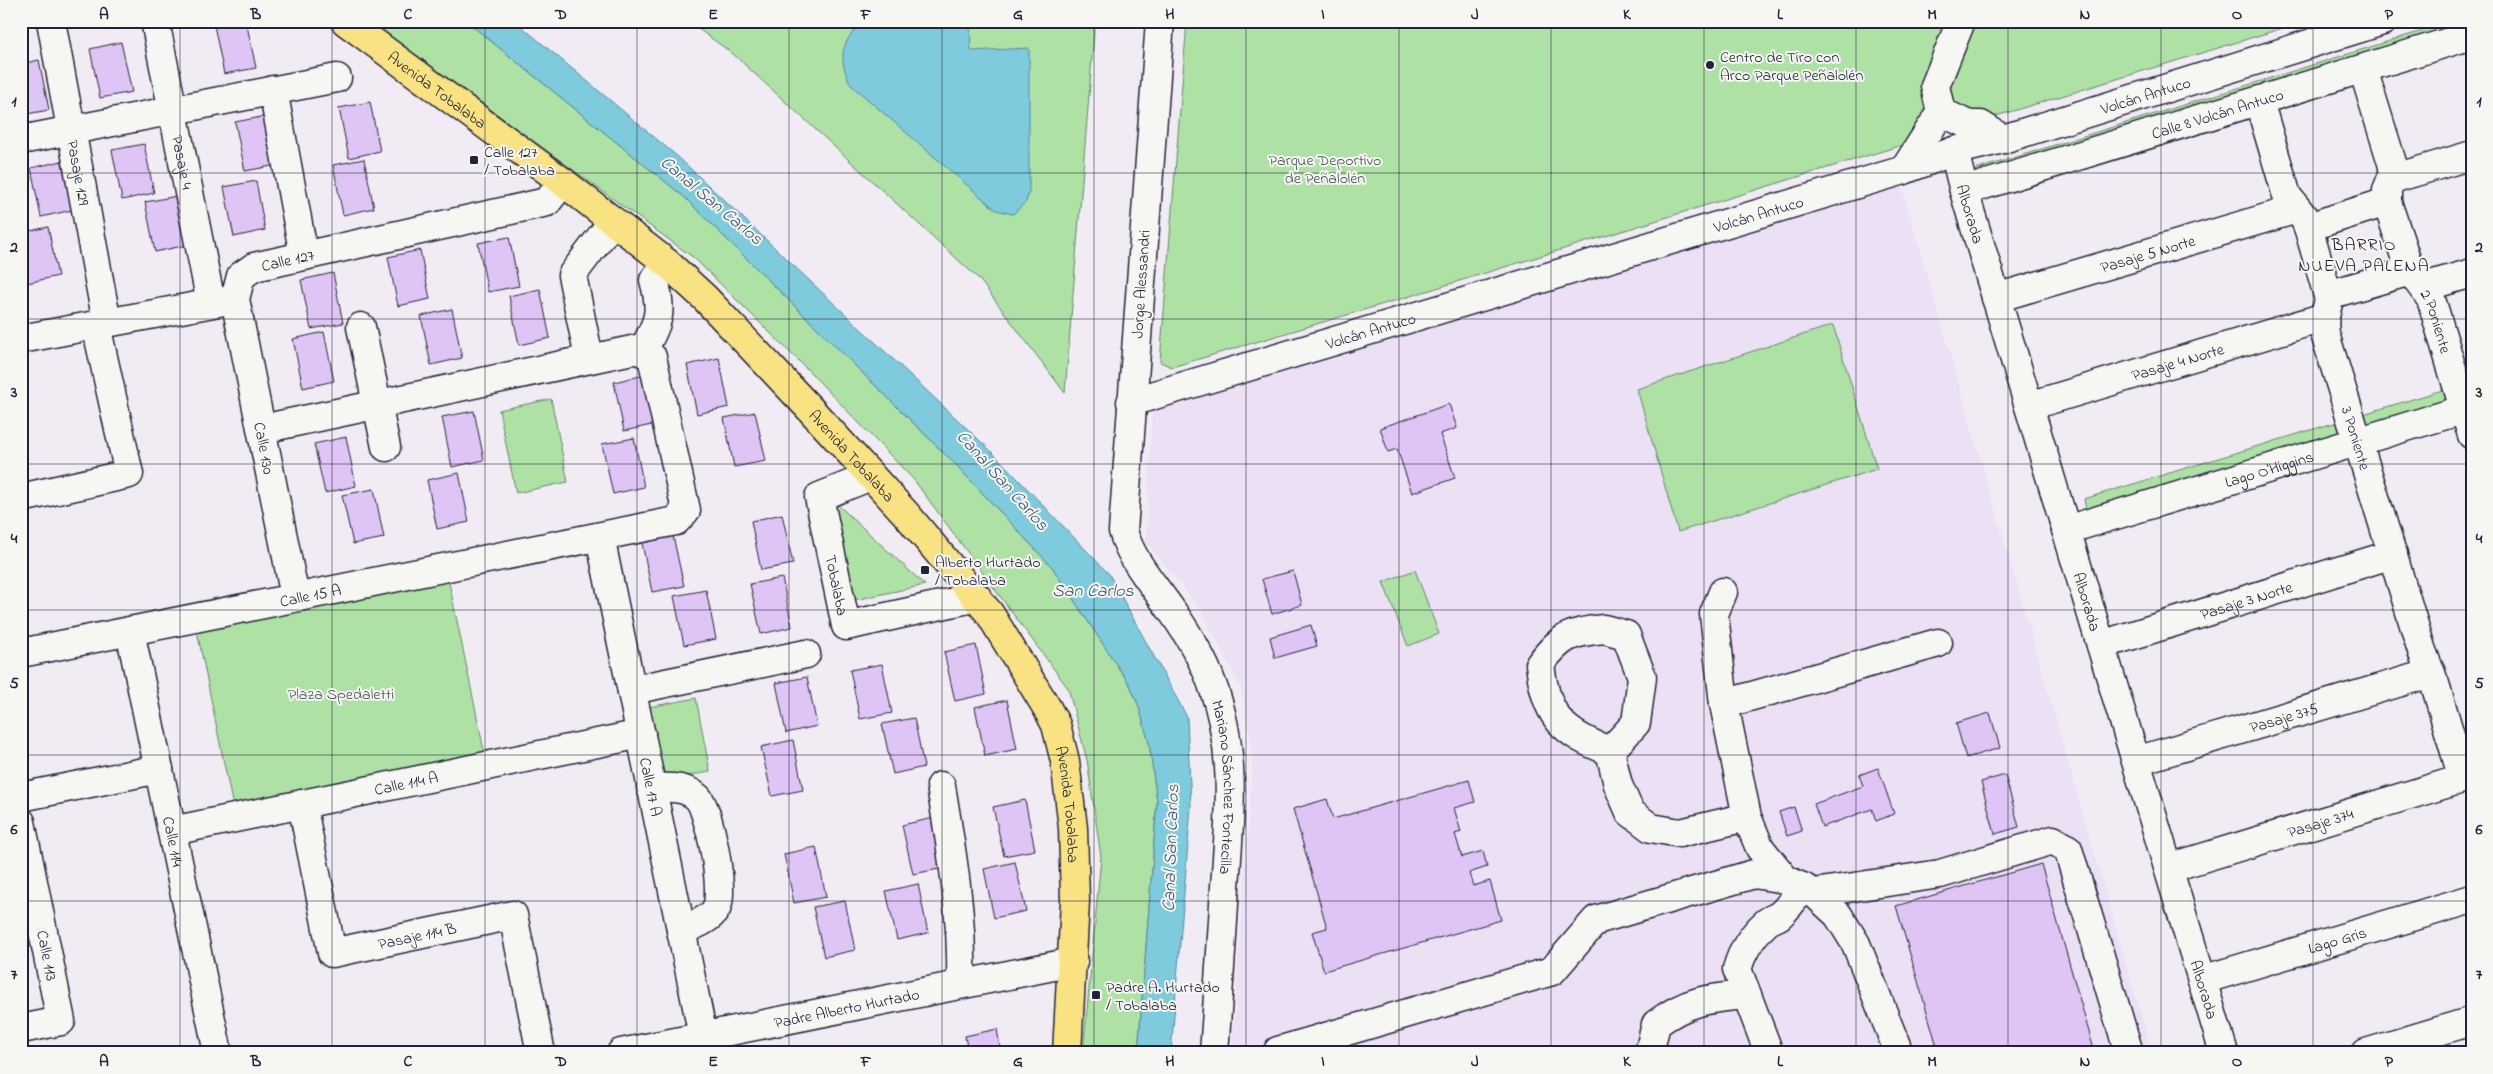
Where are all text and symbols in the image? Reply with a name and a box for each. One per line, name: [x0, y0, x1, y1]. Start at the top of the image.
text: A: [99, 3, 109, 27]
text: B: [250, 3, 262, 27]
text: C: [404, 3, 413, 27]
text: D: [554, 3, 567, 27]
text: E: [708, 3, 718, 27]
text: F: [860, 3, 872, 27]
text: G: [1013, 3, 1023, 27]
text: H: [1165, 3, 1175, 27]
text: I: [1321, 3, 1325, 27]
text: J: [1471, 3, 1479, 27]
text: K: [1623, 3, 1632, 27]
text: L: [1777, 3, 1784, 27]
text: M: [1927, 3, 1937, 27]
text: N: [2080, 3, 2091, 27]
text: O: [2232, 3, 2243, 27]
text: P: [2385, 3, 2394, 27]
street label: Avenida Tobalaba: [382, 46, 491, 136]
place label: Centro de Tiro con Arco Parque Peñalolén: [1720, 46, 1863, 88]
marker: Centro de Tiro con Arco Parque Peñalolén: [1704, 59, 1716, 71]
street label: Volcán Antuco: [2097, 71, 2194, 122]
street label: Calle 8 Volcán Antuco: [2149, 84, 2287, 147]
text: 1: [11, 90, 17, 114]
text: 1: [2476, 90, 2482, 114]
street label: Pasaje 4: [164, 133, 198, 192]
street label: Pasaje 129: [59, 138, 95, 208]
place label: Calle 127 / Tobalaba: [484, 141, 555, 183]
park label: Parque Deportivo de Peñalolén: [1269, 149, 1381, 191]
water label: Canal San Carlos: [654, 151, 768, 253]
marker: Calle 127 / Tobalaba: [468, 154, 480, 166]
street label: Alborada: [1949, 182, 1989, 247]
street label: Volcán Antuco: [1710, 191, 1807, 241]
street label: Jorge Alessandri: [1126, 229, 1158, 339]
street label: Pasaje 5 Norte: [2098, 229, 2199, 281]
district label: BARRIO NUEVA PALENA: [2298, 233, 2430, 280]
text: 2: [9, 236, 18, 260]
text: 2: [2474, 236, 2483, 260]
street label: Calle 127: [259, 244, 317, 279]
street label: 2 Poniente: [2413, 284, 2457, 358]
street label: Volcán Antuco: [1322, 307, 1419, 357]
street label: Pasaje 4 Norte: [2129, 338, 2228, 389]
text: 3: [10, 381, 18, 405]
text: 3: [2475, 381, 2483, 405]
street label: 3 Poniente: [2334, 404, 2376, 474]
street label: Avenida Tobalaba: [802, 405, 900, 508]
street label: Calle 130: [246, 420, 280, 477]
water label: Canal San Carlos: [949, 425, 1054, 538]
street label: Lago O'Higgins: [2222, 446, 2317, 495]
text: 4: [10, 527, 18, 551]
text: 4: [2475, 527, 2483, 551]
place label: Alberto Hurtado / Tobalaba: [935, 551, 1041, 593]
street label: Tobalaba: [817, 553, 854, 618]
marker: Alberto Hurtado / Tobalaba: [919, 564, 931, 576]
street label: Alborada: [2066, 570, 2106, 635]
street label: Pasaje 3 Norte: [2198, 576, 2297, 627]
street label: Calle 15 A: [278, 579, 344, 615]
water label: San Carlos: [1052, 579, 1135, 605]
text: 5: [9, 672, 19, 696]
text: 5: [2474, 672, 2484, 696]
park label: Plaza Spedaletti: [288, 683, 394, 707]
street label: Mariano Sánchez Fontecilla: [1204, 697, 1240, 875]
street label: Pasaje 375: [2247, 697, 2321, 740]
street label: Avenida Tobalaba: [1048, 744, 1084, 863]
street label: Calle 17 A: [632, 756, 667, 819]
street label: Calle 114 A: [372, 766, 441, 803]
water label: Canal San Carlos: [1157, 783, 1187, 912]
street label: Pasaje 374: [2285, 803, 2357, 845]
street label: Calle 114: [155, 815, 189, 870]
text: 6: [9, 818, 18, 842]
text: 6: [2474, 818, 2483, 842]
street label: Pasaje 114 B: [376, 917, 459, 957]
street label: Lago Gris: [2305, 921, 2370, 962]
street label: Calle 113: [29, 928, 63, 983]
street label: Alborada: [2183, 957, 2223, 1022]
text: 7: [11, 963, 18, 987]
text: 7: [2476, 963, 2483, 987]
place label: Padre A. Hurtado / Tobalaba: [1106, 976, 1220, 1018]
street label: Padre Alberto Hurtado: [772, 983, 922, 1036]
marker: Padre A. Hurtado / Tobalaba: [1090, 989, 1102, 1001]
text: A: [99, 1050, 109, 1074]
text: B: [250, 1050, 262, 1074]
text: C: [404, 1050, 413, 1074]
text: D: [554, 1050, 567, 1074]
text: E: [708, 1050, 718, 1074]
text: F: [860, 1050, 872, 1074]
text: G: [1013, 1050, 1023, 1074]
text: H: [1165, 1050, 1175, 1074]
text: I: [1321, 1050, 1325, 1074]
text: J: [1471, 1050, 1479, 1074]
text: K: [1623, 1050, 1632, 1074]
text: L: [1777, 1050, 1784, 1074]
text: M: [1927, 1050, 1937, 1074]
text: N: [2080, 1050, 2091, 1074]
text: O: [2232, 1050, 2243, 1074]
text: P: [2385, 1050, 2394, 1074]

